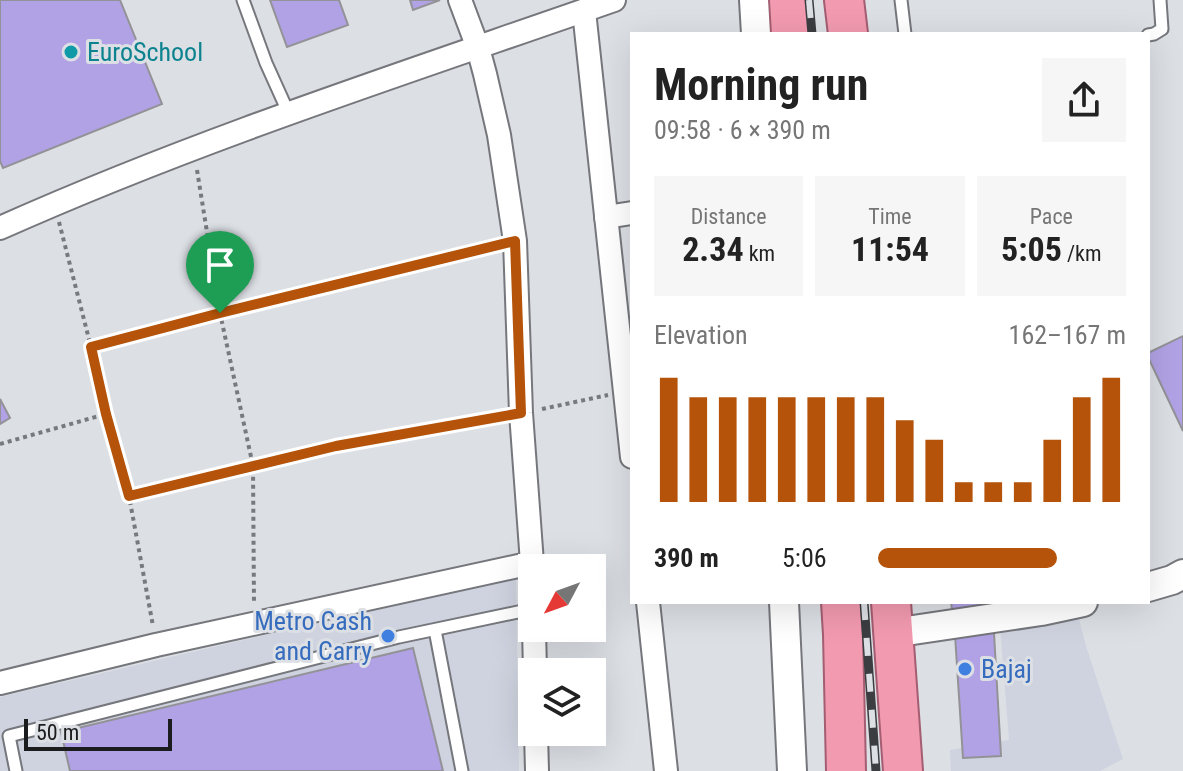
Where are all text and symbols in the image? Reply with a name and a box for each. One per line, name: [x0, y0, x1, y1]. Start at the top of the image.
place label: EuroSchool: [87, 37, 203, 67]
marker: EuroSchool: [62, 43, 80, 61]
button: share: [1042, 58, 1126, 142]
text: Morning run: [654, 59, 868, 111]
text: 09:58 · 6 × 390 m: [654, 115, 831, 145]
text: Distance: [691, 204, 767, 229]
text: Time: [868, 204, 912, 229]
text: Pace: [1030, 204, 1073, 229]
text: 2.34: [682, 229, 744, 269]
text: 11:54: [851, 229, 929, 269]
text: 5:05: [1001, 229, 1062, 269]
pin: [186, 231, 254, 313]
text: km: [744, 241, 775, 266]
text: /km: [1062, 241, 1102, 266]
icon: arrive: [198, 243, 242, 287]
text: Elevation: [654, 320, 748, 350]
text: 162–167 m: [1009, 320, 1126, 350]
text: 390 m: [654, 543, 719, 573]
text: 5:06: [782, 543, 827, 573]
north arrow: [518, 554, 606, 642]
map controls: [518, 554, 606, 746]
place label: Metro Cash and Carry: [254, 606, 372, 666]
marker: Metro Cash and Carry: [379, 627, 397, 645]
place label: Bajaj: [981, 654, 1032, 684]
button: layers: [518, 658, 606, 746]
marker: Bajaj: [956, 660, 974, 678]
scale bar: [24, 715, 172, 751]
text: 50 m: [36, 720, 79, 745]

